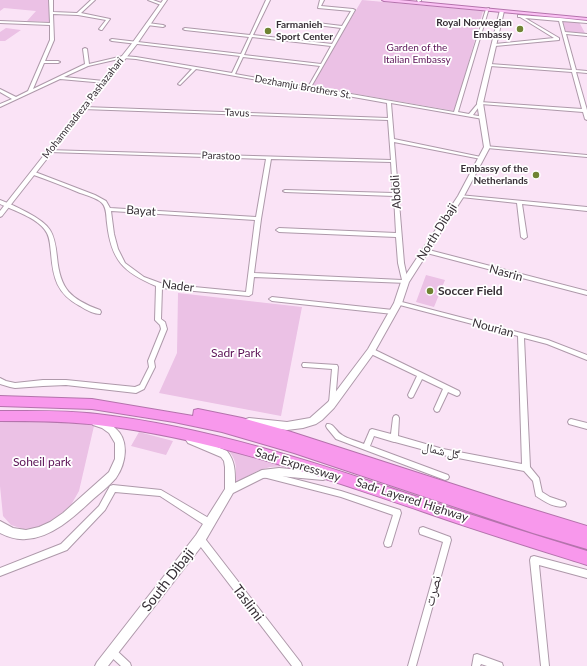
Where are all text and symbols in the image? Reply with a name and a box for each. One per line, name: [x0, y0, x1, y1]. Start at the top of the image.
place label: Royal Norwegian Embassy: [436, 17, 512, 40]
place label: Farmanieh Sport Center: [276, 19, 333, 42]
marker: Royal Norwegian Embassy: [515, 24, 525, 34]
marker: Farmanieh Sport Center: [263, 26, 273, 36]
park label: Garden of the Italian Embassy: [383, 42, 451, 66]
street label: Mohammadreza Pashazahari: [40, 55, 126, 161]
street label: Dezhamju Brothers St.: [254, 73, 352, 101]
street label: Tavus: [224, 107, 250, 119]
street label: Parastoo: [202, 149, 240, 163]
place label: Embassy of the Netherlands: [461, 163, 528, 186]
marker: Embassy of the Netherlands: [531, 170, 541, 180]
street label: Abdoli: [388, 175, 404, 209]
street label: North Dibaji: [414, 201, 460, 263]
street label: Bayat: [126, 203, 156, 219]
street label: Nasrin: [488, 262, 524, 284]
street label: Nader: [161, 277, 195, 295]
place label: Soccer Field: [438, 284, 503, 298]
marker: Soccer Field: [425, 286, 435, 296]
street label: Nourian: [471, 316, 515, 340]
park label: Sadr Park: [211, 346, 261, 360]
street label: گل شمال: [421, 440, 461, 462]
street label: Sadr Expressway: [254, 445, 342, 485]
park label: Soheil park: [13, 455, 71, 469]
street label: Sadr Layered Highway: [354, 475, 470, 525]
street label: South Dibaji: [138, 545, 198, 615]
street label: نصرت: [421, 574, 445, 608]
street label: Taslimi: [229, 581, 267, 625]

